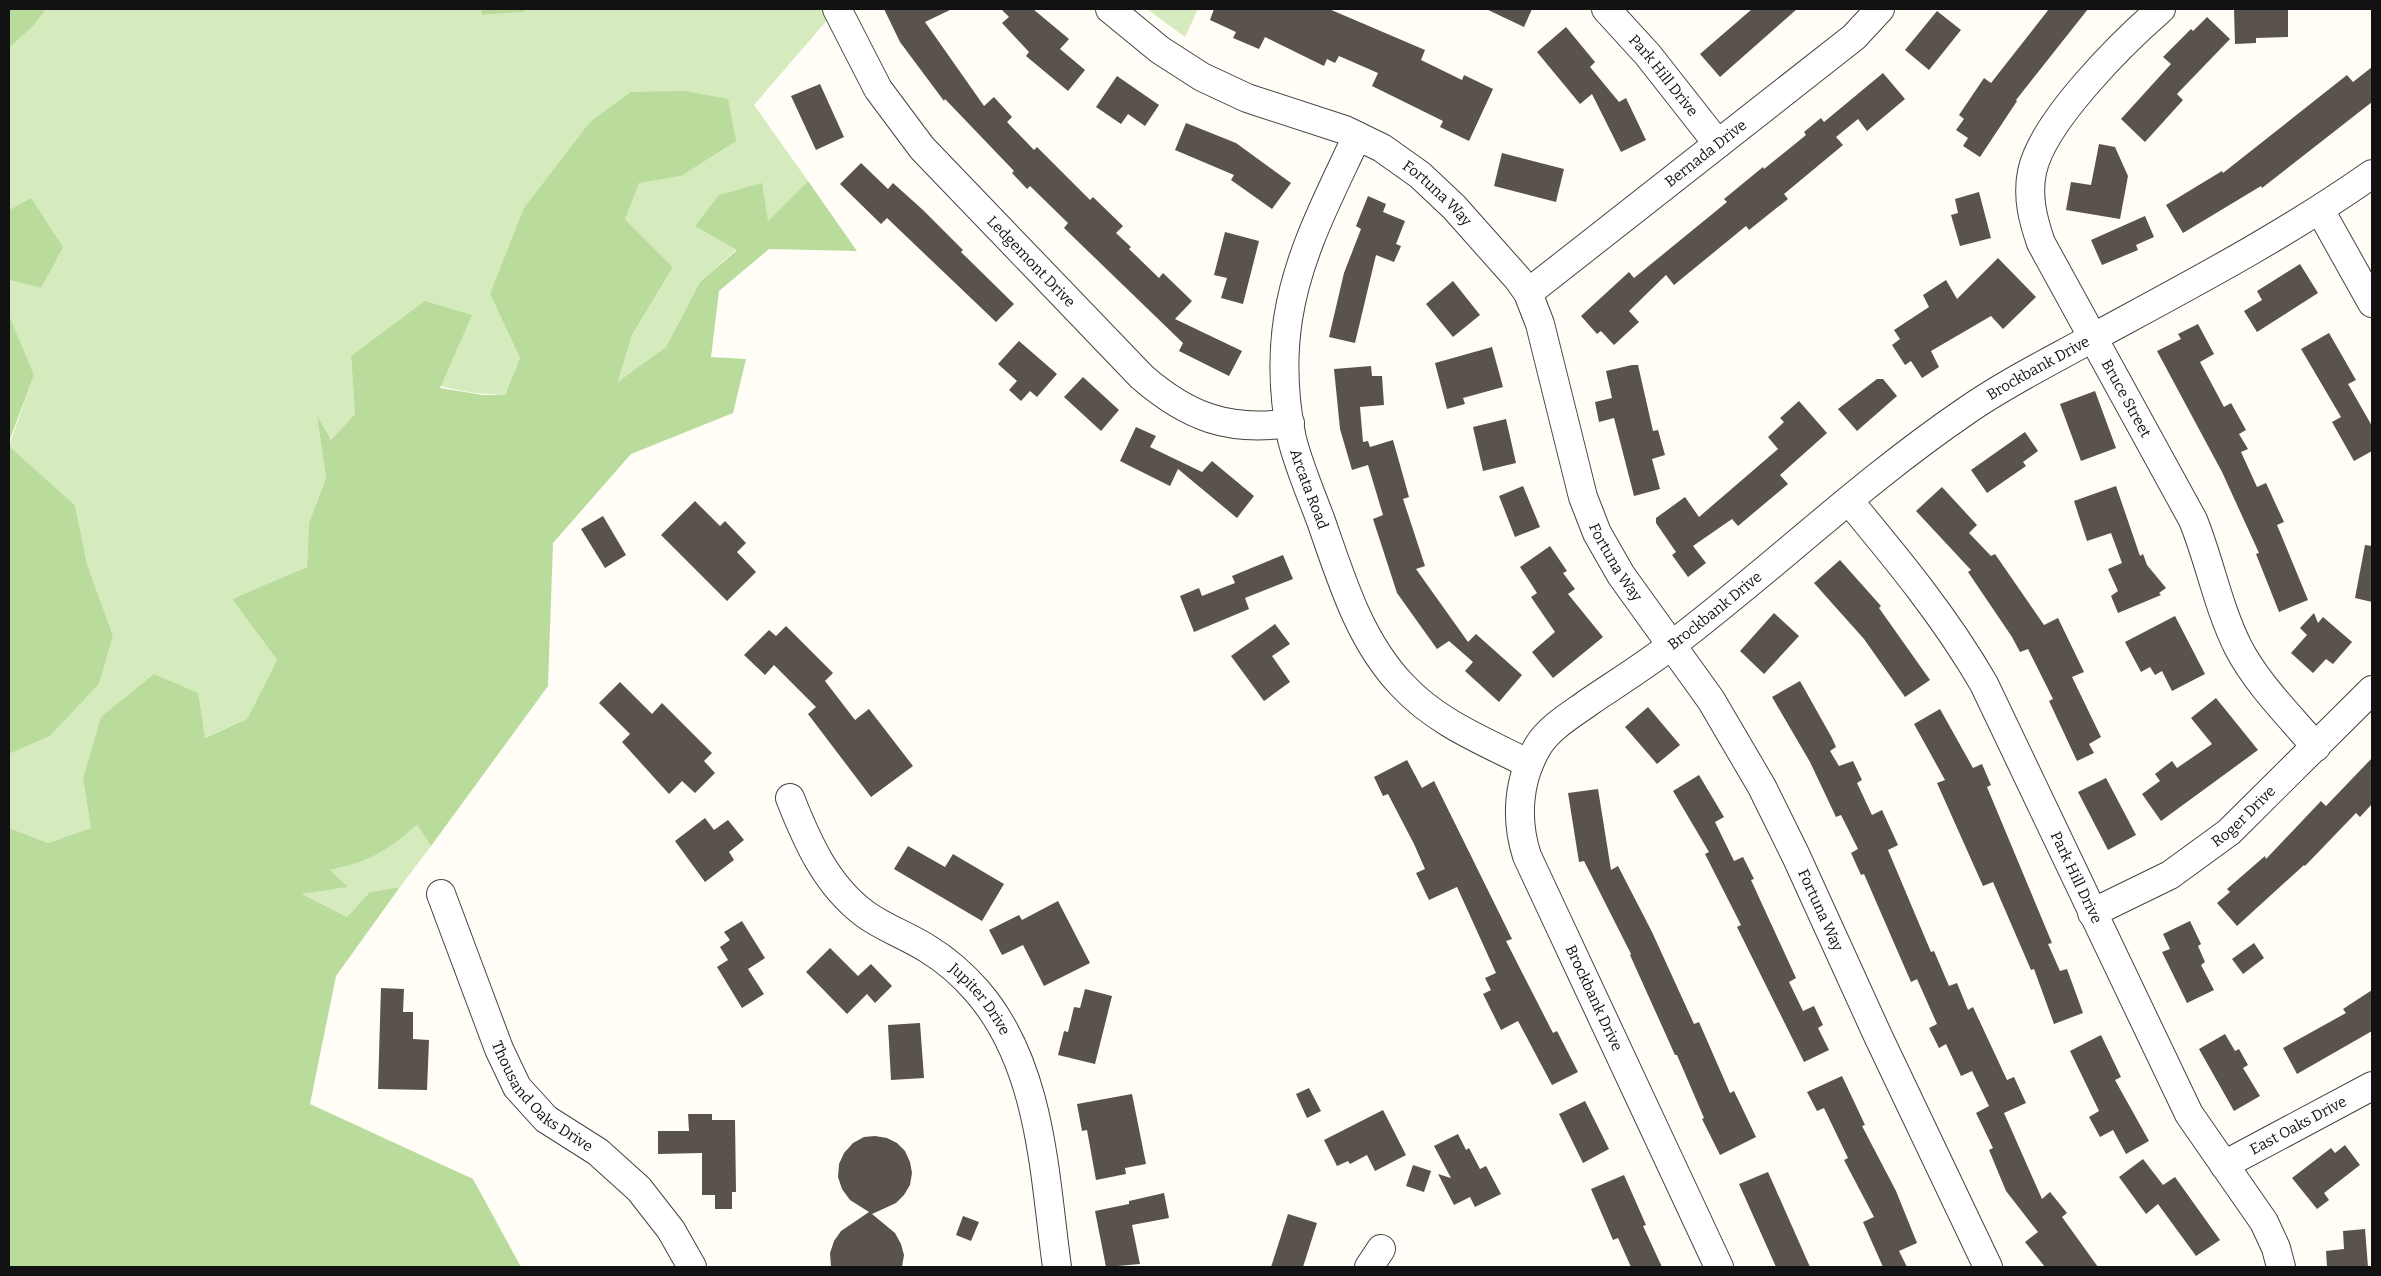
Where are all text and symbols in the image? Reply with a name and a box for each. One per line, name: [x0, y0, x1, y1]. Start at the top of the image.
street label: Park Hill Drive: [1625, 31, 1702, 120]
street label: Bernada Drive: [1661, 116, 1750, 191]
street label: Fortuna Way: [1399, 157, 1476, 230]
street label: Ledgemont Drive: [983, 212, 1079, 311]
street label: Brockbank Drive: [1983, 332, 2093, 404]
street label: Bruce Street: [2098, 356, 2155, 441]
street label: Arcata Road: [1286, 447, 1332, 532]
street label: Fortuna Way: [1585, 521, 1646, 605]
street label: Brockbank Drive: [1664, 568, 1765, 654]
street label: Roger Drive: [2208, 782, 2279, 851]
street label: Park Hill Drive: [2047, 829, 2106, 926]
street label: Fortuna Way: [1794, 866, 1847, 954]
street label: Brockbank Drive: [1562, 942, 1626, 1054]
street label: Jupiter Drive: [945, 959, 1014, 1038]
street label: Thousand Oaks Drive: [488, 1038, 596, 1155]
street label: East Oaks Drive: [2247, 1092, 2350, 1159]

